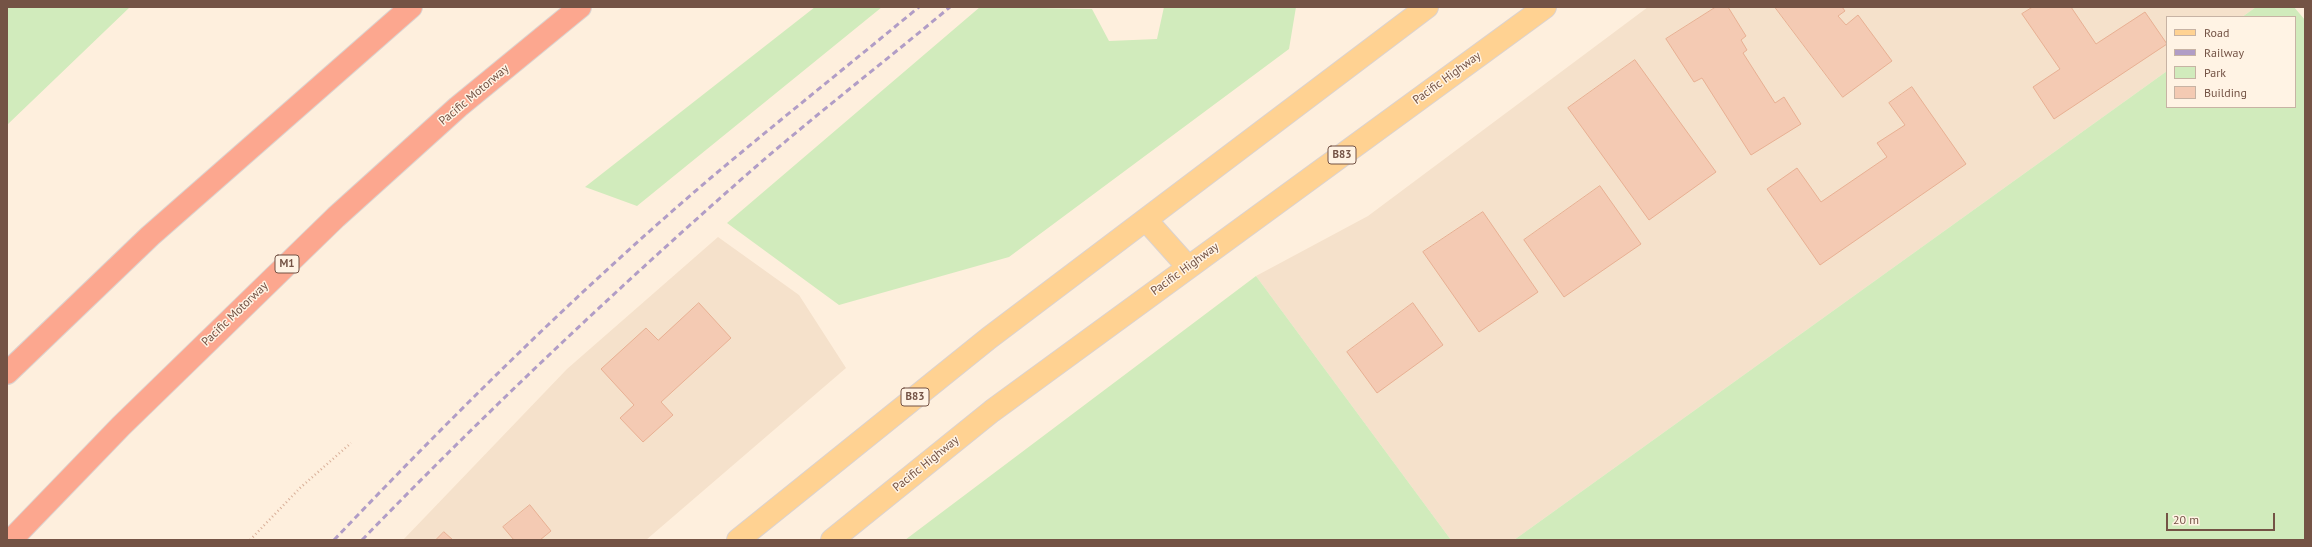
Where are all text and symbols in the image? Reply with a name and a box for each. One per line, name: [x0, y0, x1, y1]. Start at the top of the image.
legend: [2166, 16, 2296, 108]
text: Road: [2204, 25, 2229, 40]
text: Railway: [2204, 45, 2244, 60]
street label: Pacific Highway: [1410, 48, 1484, 108]
street label: Pacific Motorway: [436, 62, 512, 128]
text: Park: [2204, 65, 2226, 80]
text: Building: [2204, 85, 2247, 100]
road number: B83: [1328, 146, 1356, 164]
street label: Pacific Highway: [1148, 239, 1222, 299]
road number: M1: [275, 255, 299, 273]
street label: Pacific Motorway: [199, 279, 271, 349]
road number: B83: [901, 388, 929, 406]
street label: Pacific Highway: [890, 433, 962, 495]
scale bar: [2168, 505, 2277, 531]
text: 20 m: [2173, 512, 2199, 527]

